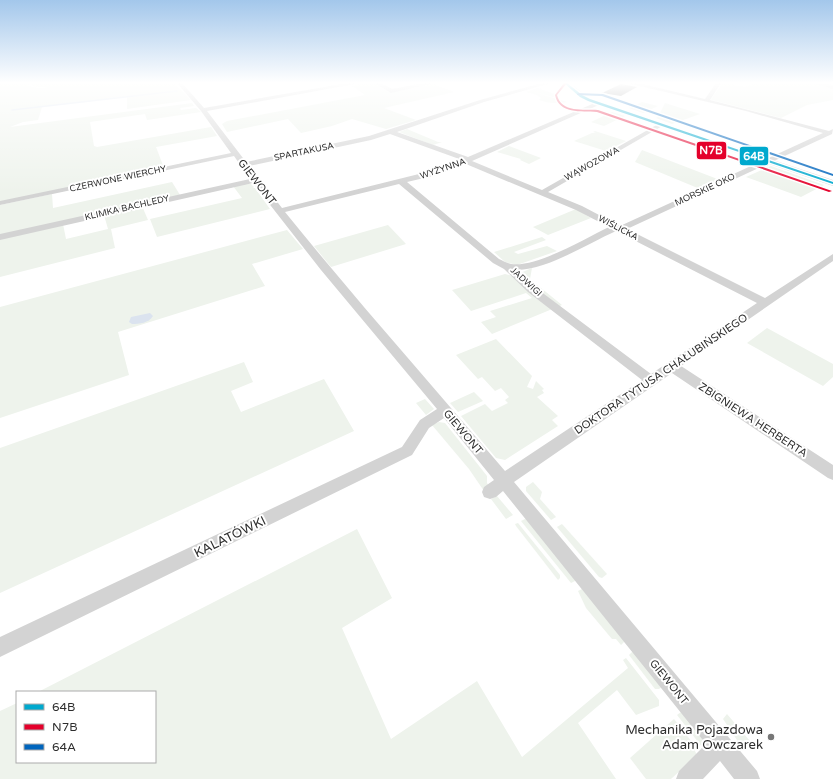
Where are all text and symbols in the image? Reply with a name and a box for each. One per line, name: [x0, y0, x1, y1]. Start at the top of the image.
street label: SPARTAKUSA: [273, 140, 335, 164]
line badge: N7B: [696, 141, 727, 160]
street label: WĄWOZOWA: [563, 144, 622, 184]
text: N7B: [699, 144, 723, 157]
line badge: 64B: [739, 146, 769, 166]
text: 64B: [743, 150, 765, 163]
street label: WYŻYNNA: [419, 156, 468, 182]
street label: GIEWONT: [235, 157, 279, 208]
street label: CZERWONE WIERCHY: [69, 163, 168, 195]
street label: MORSKIE OKO: [673, 171, 737, 209]
street label: KLIMKA BACHLEDY: [84, 193, 171, 223]
street label: WIŚLICKA: [596, 212, 641, 243]
street label: JADWIGI: [508, 265, 544, 299]
street label: DOKTORA TYTUSA CHAŁUBIŃSKIEGO: [571, 310, 750, 437]
street label: ZBIGNIEWA HERBERTA: [696, 380, 810, 460]
street label: GIEWONT: [441, 407, 486, 457]
street label: KALATÓWKI: [191, 513, 269, 561]
street label: GIEWONT: [647, 657, 691, 707]
legend: [16, 691, 156, 763]
text: 64B: [52, 700, 75, 714]
text: N7B: [52, 720, 78, 734]
place label: Mechanika Pojazdowa Adam Owczarek: [625, 722, 763, 753]
marker: Mechanika Pojazdowa Adam Owczarek: [766, 732, 776, 742]
text: 64A: [52, 740, 76, 754]

